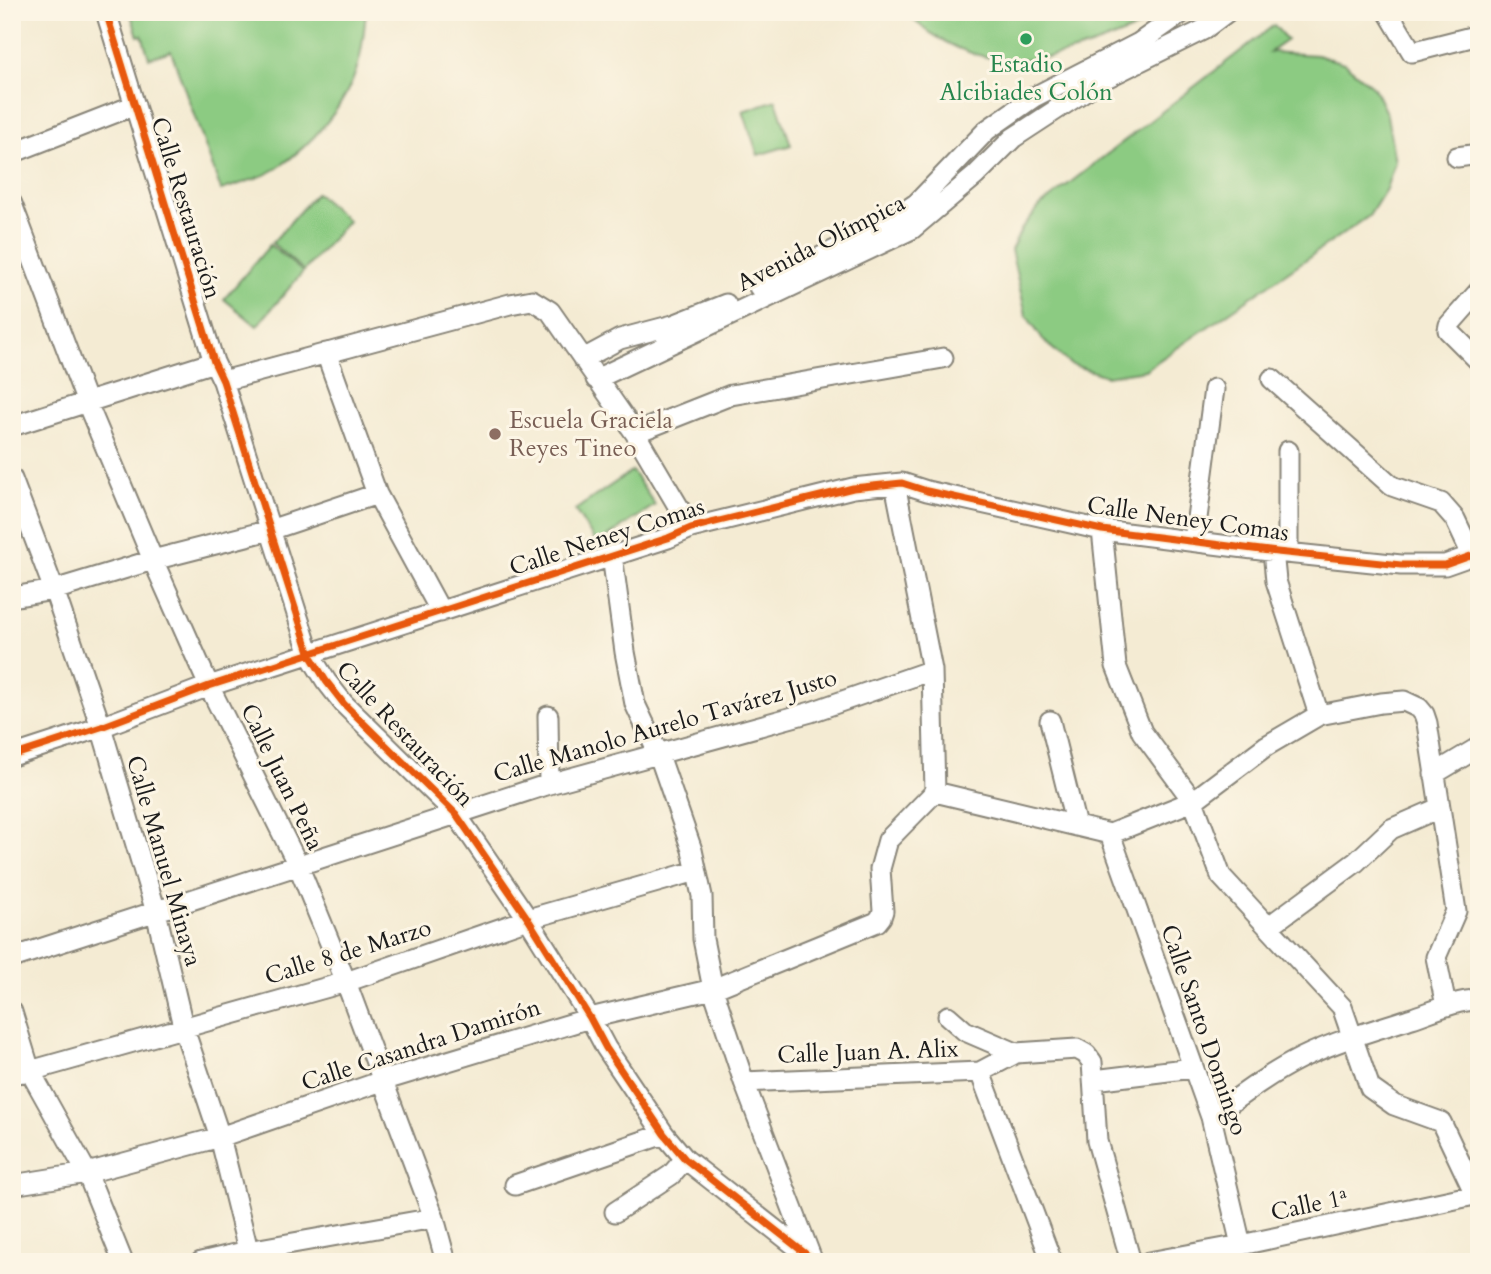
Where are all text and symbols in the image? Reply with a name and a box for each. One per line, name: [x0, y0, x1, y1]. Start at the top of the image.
marker: Estadio Alcibiades Colón: [1018, 31, 1034, 47]
place label: Estadio Alcibiades Colón: [939, 48, 1113, 109]
street label: Calle Restauración: [143, 113, 229, 303]
street label: Avenida Olímpica: [731, 186, 911, 300]
place label: Escuela Graciela Reyes Tineo: [509, 404, 674, 465]
marker: Escuela Graciela Reyes Tineo: [487, 426, 503, 442]
street label: Calle Neney Comas: [1085, 489, 1291, 549]
street label: Calle Neney Comas: [505, 490, 709, 584]
street label: Calle Restauración: [329, 654, 482, 814]
street label: Calle Manolo Aurelo Tavárez Justo: [489, 661, 841, 791]
street label: Calle Juan Peña: [232, 698, 332, 856]
street label: Calle Manuel Minaya: [118, 752, 210, 971]
street label: Calle 8 de Marzo: [261, 911, 435, 993]
street label: Calle Santo Domingo: [1152, 920, 1256, 1140]
street label: Calle Casandra Damirón: [297, 991, 545, 1099]
street label: Calle Juan A. Alix: [777, 1032, 959, 1072]
street label: Calle 1ª: [1268, 1181, 1350, 1229]

